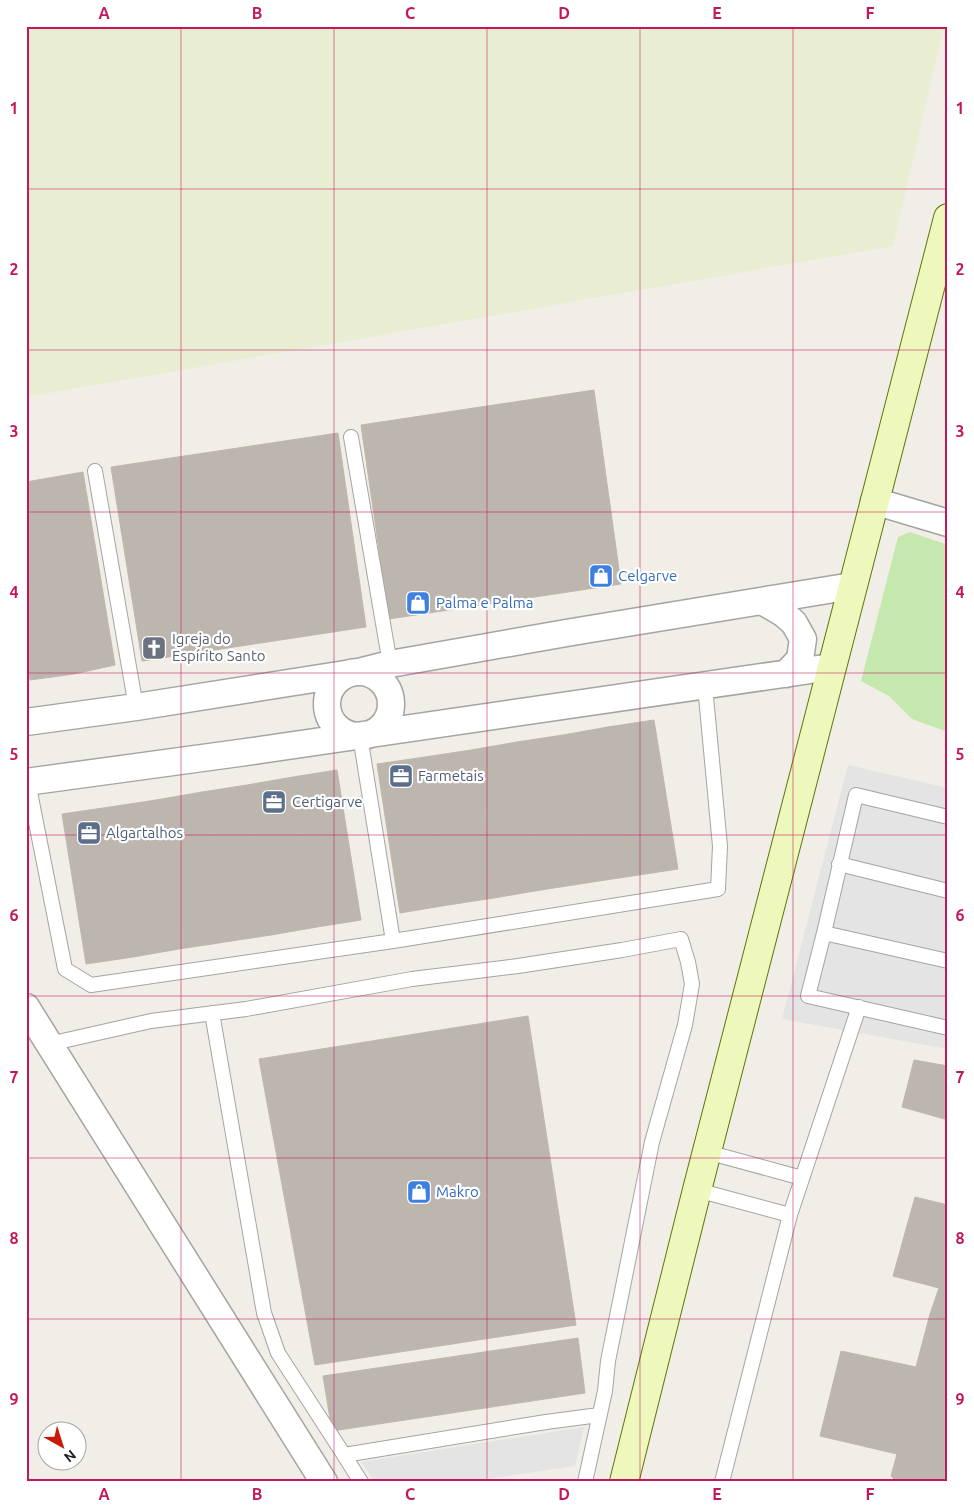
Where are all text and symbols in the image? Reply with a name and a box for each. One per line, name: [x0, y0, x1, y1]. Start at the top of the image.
text: A: [98, 4, 110, 22]
text: B: [252, 4, 262, 22]
text: C: [405, 4, 415, 22]
text: D: [558, 4, 570, 22]
text: E: [712, 4, 722, 22]
text: F: [866, 4, 875, 22]
text: 1: [9, 99, 19, 117]
text: 1: [955, 99, 965, 117]
text: 2: [9, 260, 19, 278]
text: 2: [955, 260, 965, 278]
text: 3: [9, 422, 19, 440]
text: 3: [955, 422, 965, 440]
shop icon: Celgarve: [588, 563, 614, 589]
place label: Celgarve: [618, 567, 677, 584]
text: 4: [9, 583, 19, 601]
text: 4: [955, 583, 965, 601]
shop icon: Palma e Palma: [405, 590, 431, 616]
place label: Palma e Palma: [436, 594, 533, 611]
place label: Igreja do Espírito Santo: [172, 630, 266, 664]
church icon: Igreja do Espírito Santo: [141, 635, 167, 661]
text: 5: [9, 745, 19, 763]
text: 5: [955, 745, 965, 763]
office icon: Farmetais: [388, 763, 414, 789]
place label: Farmetais: [418, 767, 484, 784]
office icon: Certigarve: [261, 789, 287, 815]
place label: Certigarve: [292, 793, 363, 810]
office icon: Algartalhos: [76, 820, 102, 846]
place label: Algartalhos: [106, 824, 183, 841]
text: 6: [9, 906, 19, 924]
text: 6: [955, 906, 965, 924]
text: 7: [9, 1068, 19, 1086]
text: 7: [955, 1068, 965, 1086]
shop icon: Makro: [406, 1179, 432, 1205]
place label: Makro: [436, 1183, 479, 1200]
text: 8: [9, 1229, 19, 1247]
text: 8: [955, 1229, 965, 1247]
text: 9: [9, 1390, 19, 1408]
text: 9: [955, 1390, 965, 1408]
north arrow: [38, 1420, 88, 1470]
text: N: [61, 1447, 79, 1466]
text: A: [98, 1485, 110, 1503]
text: B: [252, 1485, 262, 1503]
text: C: [405, 1485, 415, 1503]
text: D: [558, 1485, 570, 1503]
text: E: [712, 1485, 722, 1503]
text: F: [866, 1485, 875, 1503]

